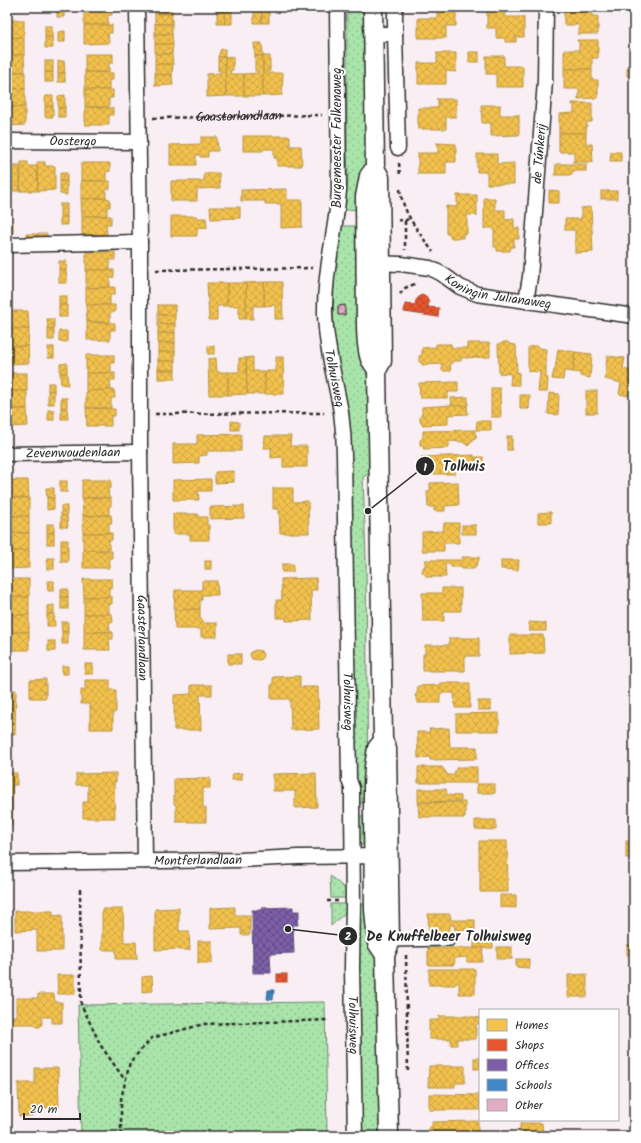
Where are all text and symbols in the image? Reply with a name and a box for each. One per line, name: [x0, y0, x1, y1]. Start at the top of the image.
street label: Burgemeester Falkenaweg: [327, 68, 348, 208]
street label: Gaasterlandlaan: [196, 105, 282, 128]
street label: de Túnkerij: [527, 122, 552, 185]
street label: Oostergo: [50, 131, 97, 152]
street label: Koningin Julianaweg: [440, 268, 553, 315]
street label: Tolhuisweg: [318, 348, 350, 409]
street label: Zevenwoudenlaan: [25, 442, 121, 464]
callout: Tolhuis: [415, 453, 494, 479]
text: Tolhuis: [443, 456, 486, 478]
text: 1: [423, 458, 427, 477]
street label: Gaasterlandlaan: [131, 595, 153, 681]
street label: Tolhuisweg: [337, 672, 359, 731]
street label: Montferlandlaan: [154, 849, 242, 872]
callout: De Knuffelbeer Tolhuisweg: [338, 923, 539, 949]
text: De Knuffelbeer Tolhuisweg: [366, 926, 532, 948]
text: 2: [345, 927, 352, 946]
street label: Tolhuisweg: [342, 995, 364, 1054]
legend: [479, 1009, 619, 1121]
text: Homes: [515, 1016, 549, 1035]
text: Shops: [515, 1036, 544, 1055]
text: Offices: [515, 1056, 549, 1075]
text: Schools: [515, 1076, 552, 1095]
scale bar: [24, 1095, 80, 1121]
text: Other: [515, 1096, 544, 1115]
text: 20 m: [30, 1100, 58, 1119]

